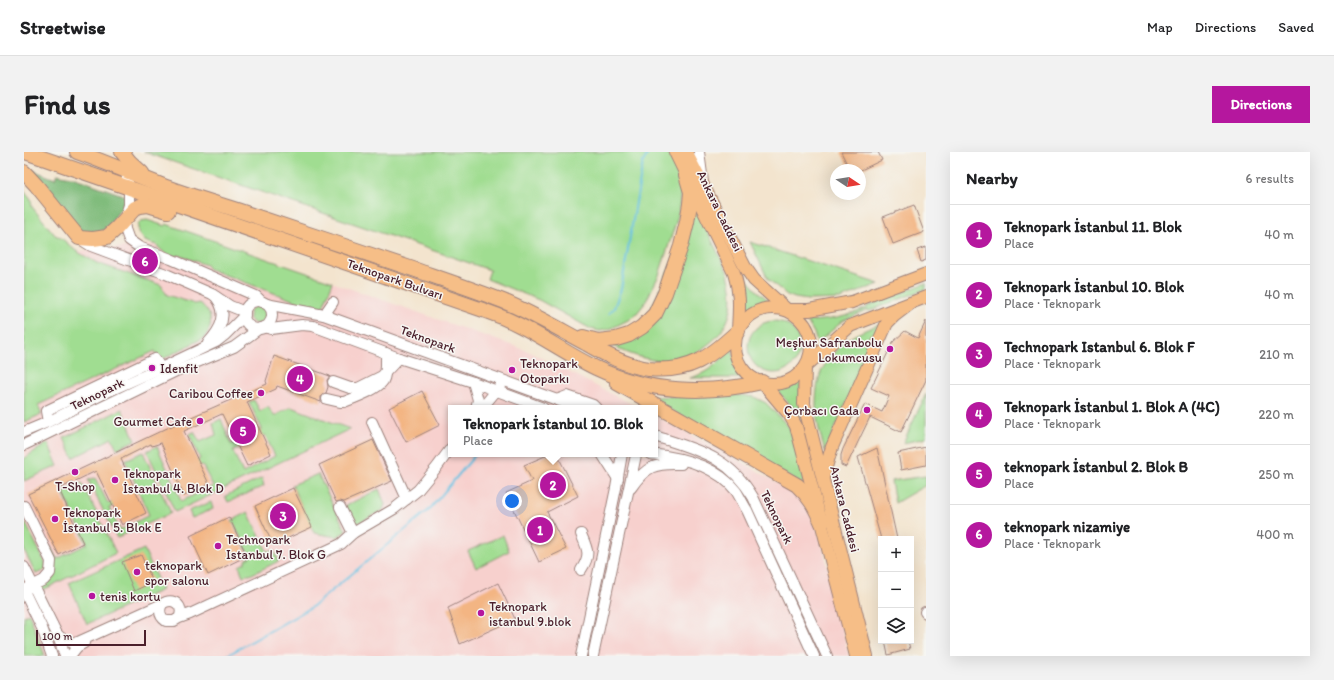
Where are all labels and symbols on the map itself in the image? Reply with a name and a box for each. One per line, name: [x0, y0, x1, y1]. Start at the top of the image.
north arrow: [830, 164, 866, 200]
street label: Ankara Caddesi: [694, 168, 746, 254]
pin: 6: [132, 246, 158, 276]
street label: Teknopark Bulvarı: [345, 256, 445, 302]
street label: Teknopark: [398, 322, 458, 356]
place label: Meşhur Safranbolu Lokumcusu: [776, 335, 882, 365]
marker: Meşhur Safranbolu Lokumcusu: [885, 344, 895, 354]
place label: Teknopark Otoparkı: [520, 356, 578, 386]
place label: Idenfit: [160, 361, 198, 376]
marker: Idenfit: [147, 363, 157, 373]
pin: 4: [287, 364, 313, 394]
marker: Teknopark Otoparkı: [507, 365, 517, 375]
street label: Teknopark: [68, 374, 127, 413]
place label: Caribou Coffee: [169, 386, 253, 401]
marker: Caribou Coffee: [256, 388, 266, 398]
place label: Çorbacı Gada: [784, 403, 860, 418]
marker: Çorbacı Gada: [862, 405, 872, 415]
place label: Gourmet Cafe: [113, 414, 192, 429]
marker: Gourmet Cafe: [195, 416, 205, 426]
pin: 5: [230, 416, 256, 446]
street label: Ankara Caddesi: [827, 464, 863, 554]
place label: Teknopark İstanbul 4. Blok D: [123, 466, 224, 496]
marker: T-Shop: [70, 467, 80, 477]
pin: 2: [540, 470, 566, 500]
marker: Teknopark İstanbul 4. Blok D: [110, 475, 120, 485]
place label: T-Shop: [55, 479, 95, 494]
street label: Teknopark: [758, 488, 797, 547]
your location: [502, 491, 522, 511]
pin: 3: [270, 501, 296, 531]
place label: Teknopark İstanbul 5. Blok E: [63, 505, 162, 535]
marker: Teknopark İstanbul 5. Blok E: [50, 514, 60, 524]
pin: 1: [527, 515, 553, 545]
place label: Technopark Istanbul 7. Blok G: [226, 532, 326, 562]
marker: Technopark Istanbul 7. Blok G: [213, 541, 223, 551]
place label: teknopark spor salonu: [145, 558, 209, 588]
marker: teknopark spor salonu: [132, 567, 142, 577]
place label: tenis kortu: [100, 589, 160, 604]
marker: tenis kortu: [87, 591, 97, 601]
place label: Teknopark istanbul 9.blok: [489, 599, 571, 629]
marker: Teknopark istanbul 9.blok: [476, 608, 486, 618]
scale bar: [36, 628, 146, 647]

